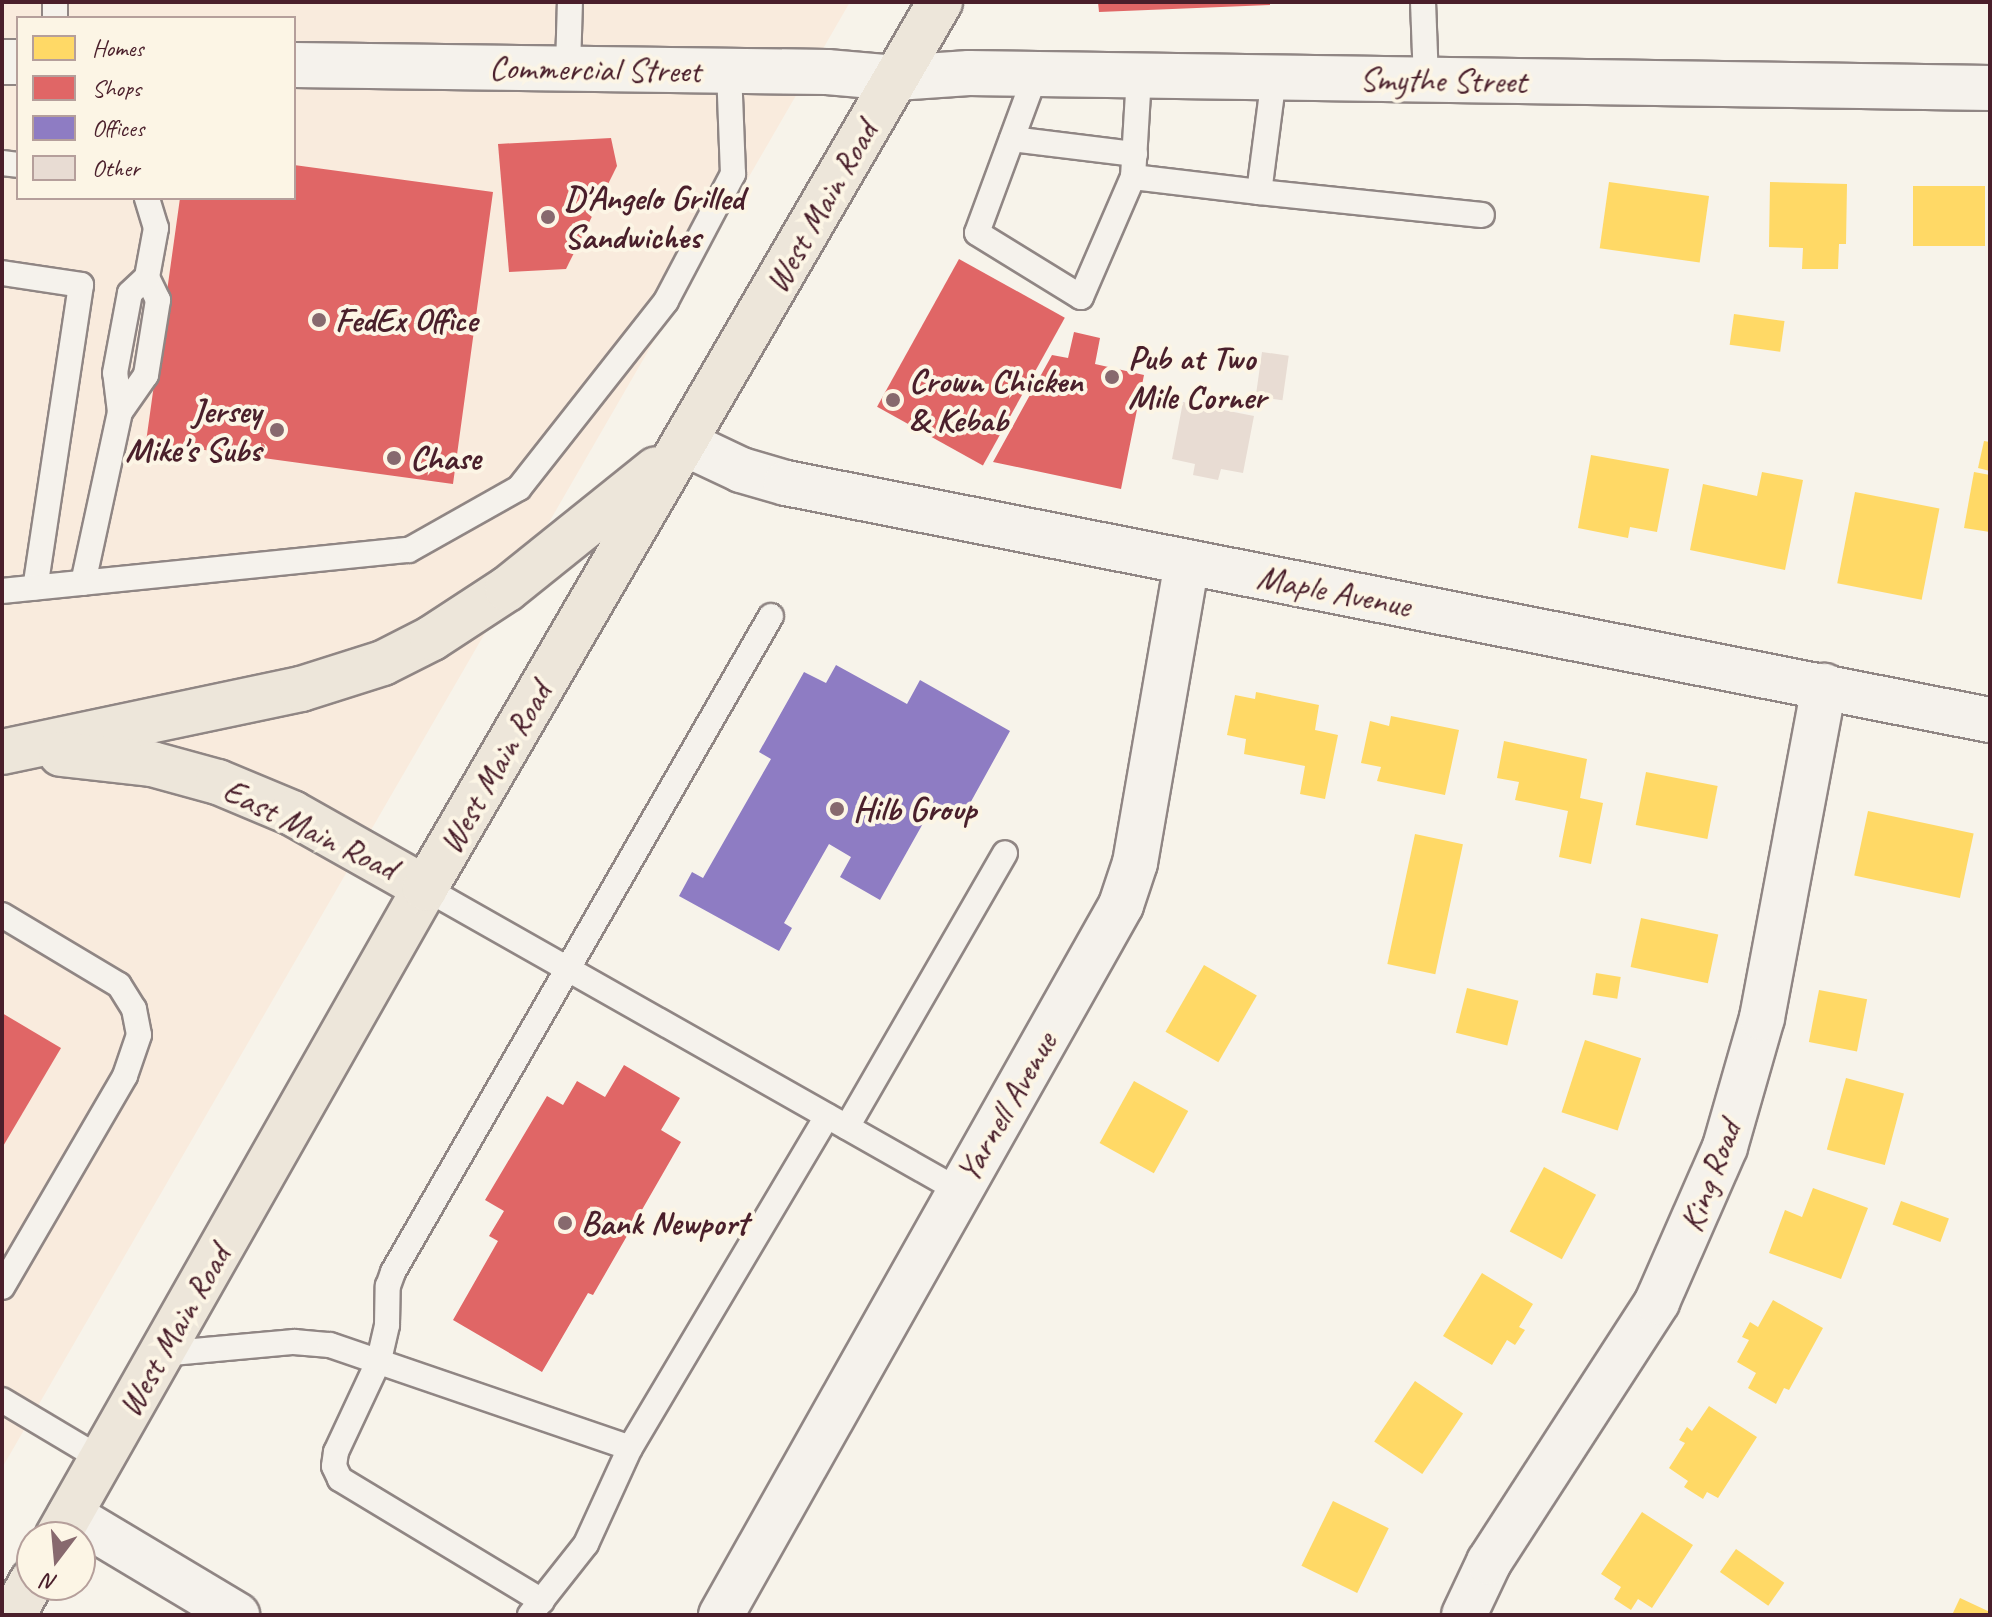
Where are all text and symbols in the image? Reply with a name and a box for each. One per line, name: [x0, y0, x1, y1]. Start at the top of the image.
legend: [16, 16, 296, 200]
text: Homes: [92, 33, 143, 63]
street label: Commercial Street: [488, 47, 702, 91]
street label: Smythe Street: [1359, 58, 1527, 102]
text: Shops: [92, 73, 141, 103]
text: Offices: [92, 113, 144, 143]
street label: West Main Road: [755, 113, 887, 301]
text: Other: [92, 153, 140, 183]
place label: D'Angelo Grilled Sandwiches: [564, 177, 744, 256]
marker: D'Angelo Grilled Sandwiches: [539, 208, 557, 226]
place label: FedEx Office: [335, 300, 477, 340]
marker: FedEx Office: [310, 311, 328, 329]
place label: Pub at Two Mile Corner: [1128, 337, 1265, 416]
place label: Crown Chicken & Kebab: [909, 360, 1082, 440]
marker: Pub at Two Mile Corner: [1103, 368, 1121, 386]
place label: Jersey Mike's Subs: [126, 390, 261, 470]
marker: Crown Chicken & Kebab: [884, 391, 902, 409]
marker: Jersey Mike's Subs: [268, 421, 286, 439]
place label: Chase: [410, 438, 481, 478]
marker: Chase: [385, 449, 403, 467]
street label: Maple Avenue: [1254, 556, 1414, 626]
street label: West Main Road: [429, 674, 561, 862]
street label: East Main Road: [216, 769, 404, 889]
place label: Hilb Group: [853, 789, 976, 829]
marker: Hilb Group: [828, 800, 846, 818]
street label: Yarnell Avenue: [947, 1025, 1065, 1189]
street label: King Road: [1670, 1114, 1750, 1238]
place label: Bank Newport: [581, 1203, 749, 1243]
marker: Bank Newport: [556, 1214, 574, 1232]
street label: West Main Road: [108, 1237, 240, 1425]
north arrow: [16, 1521, 96, 1601]
text: N: [40, 1567, 60, 1597]

